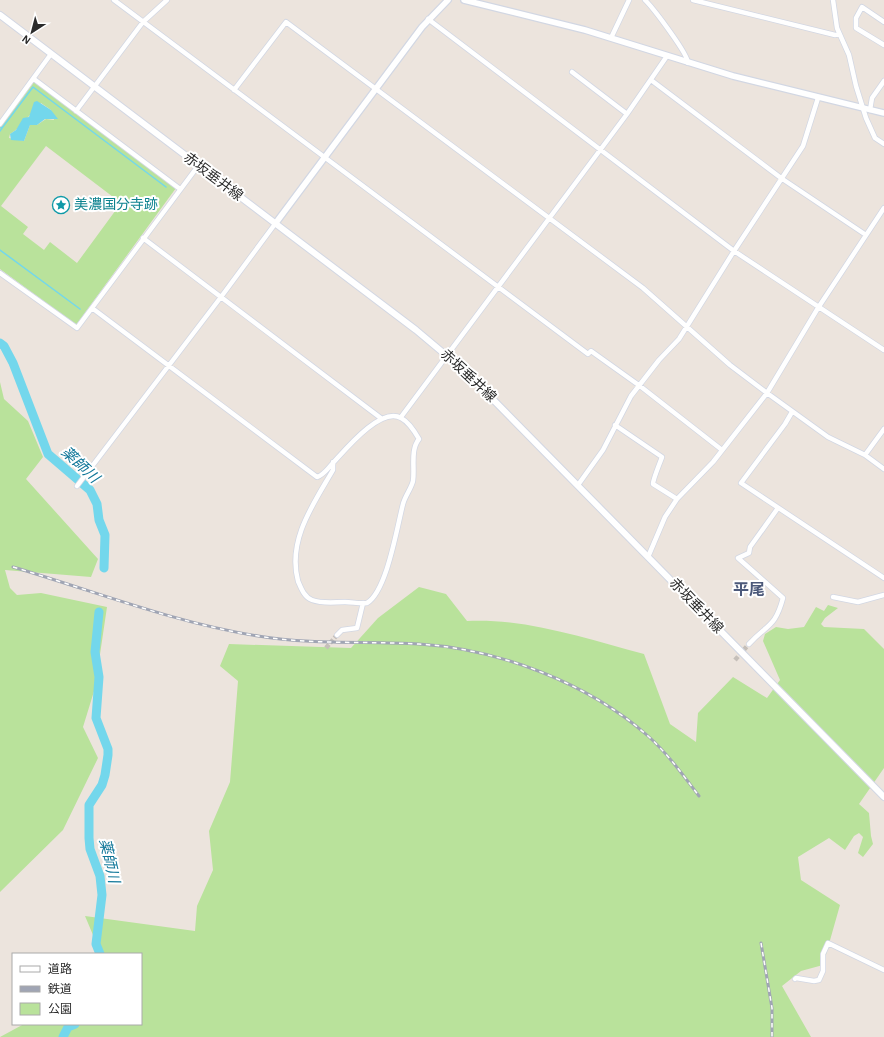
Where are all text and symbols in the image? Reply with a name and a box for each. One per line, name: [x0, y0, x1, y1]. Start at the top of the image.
north arrow: [12, 12, 52, 52]
text: N: [20, 33, 33, 46]
street label: 赤坂垂井線: [181, 149, 246, 204]
place icon: 美濃国分寺跡: [51, 195, 71, 215]
place label: 美濃国分寺跡: [74, 197, 158, 212]
street label: 赤坂垂井線: [438, 346, 500, 405]
water label: 薬師川: [58, 443, 104, 487]
street label: 赤坂垂井線: [667, 575, 727, 636]
district label: 平尾: [733, 582, 765, 598]
water label: 薬師川: [97, 837, 123, 887]
legend: [12, 953, 142, 1025]
text: 道路: [48, 962, 72, 975]
text: 鉄道: [48, 982, 72, 995]
text: 公園: [48, 1003, 72, 1015]

